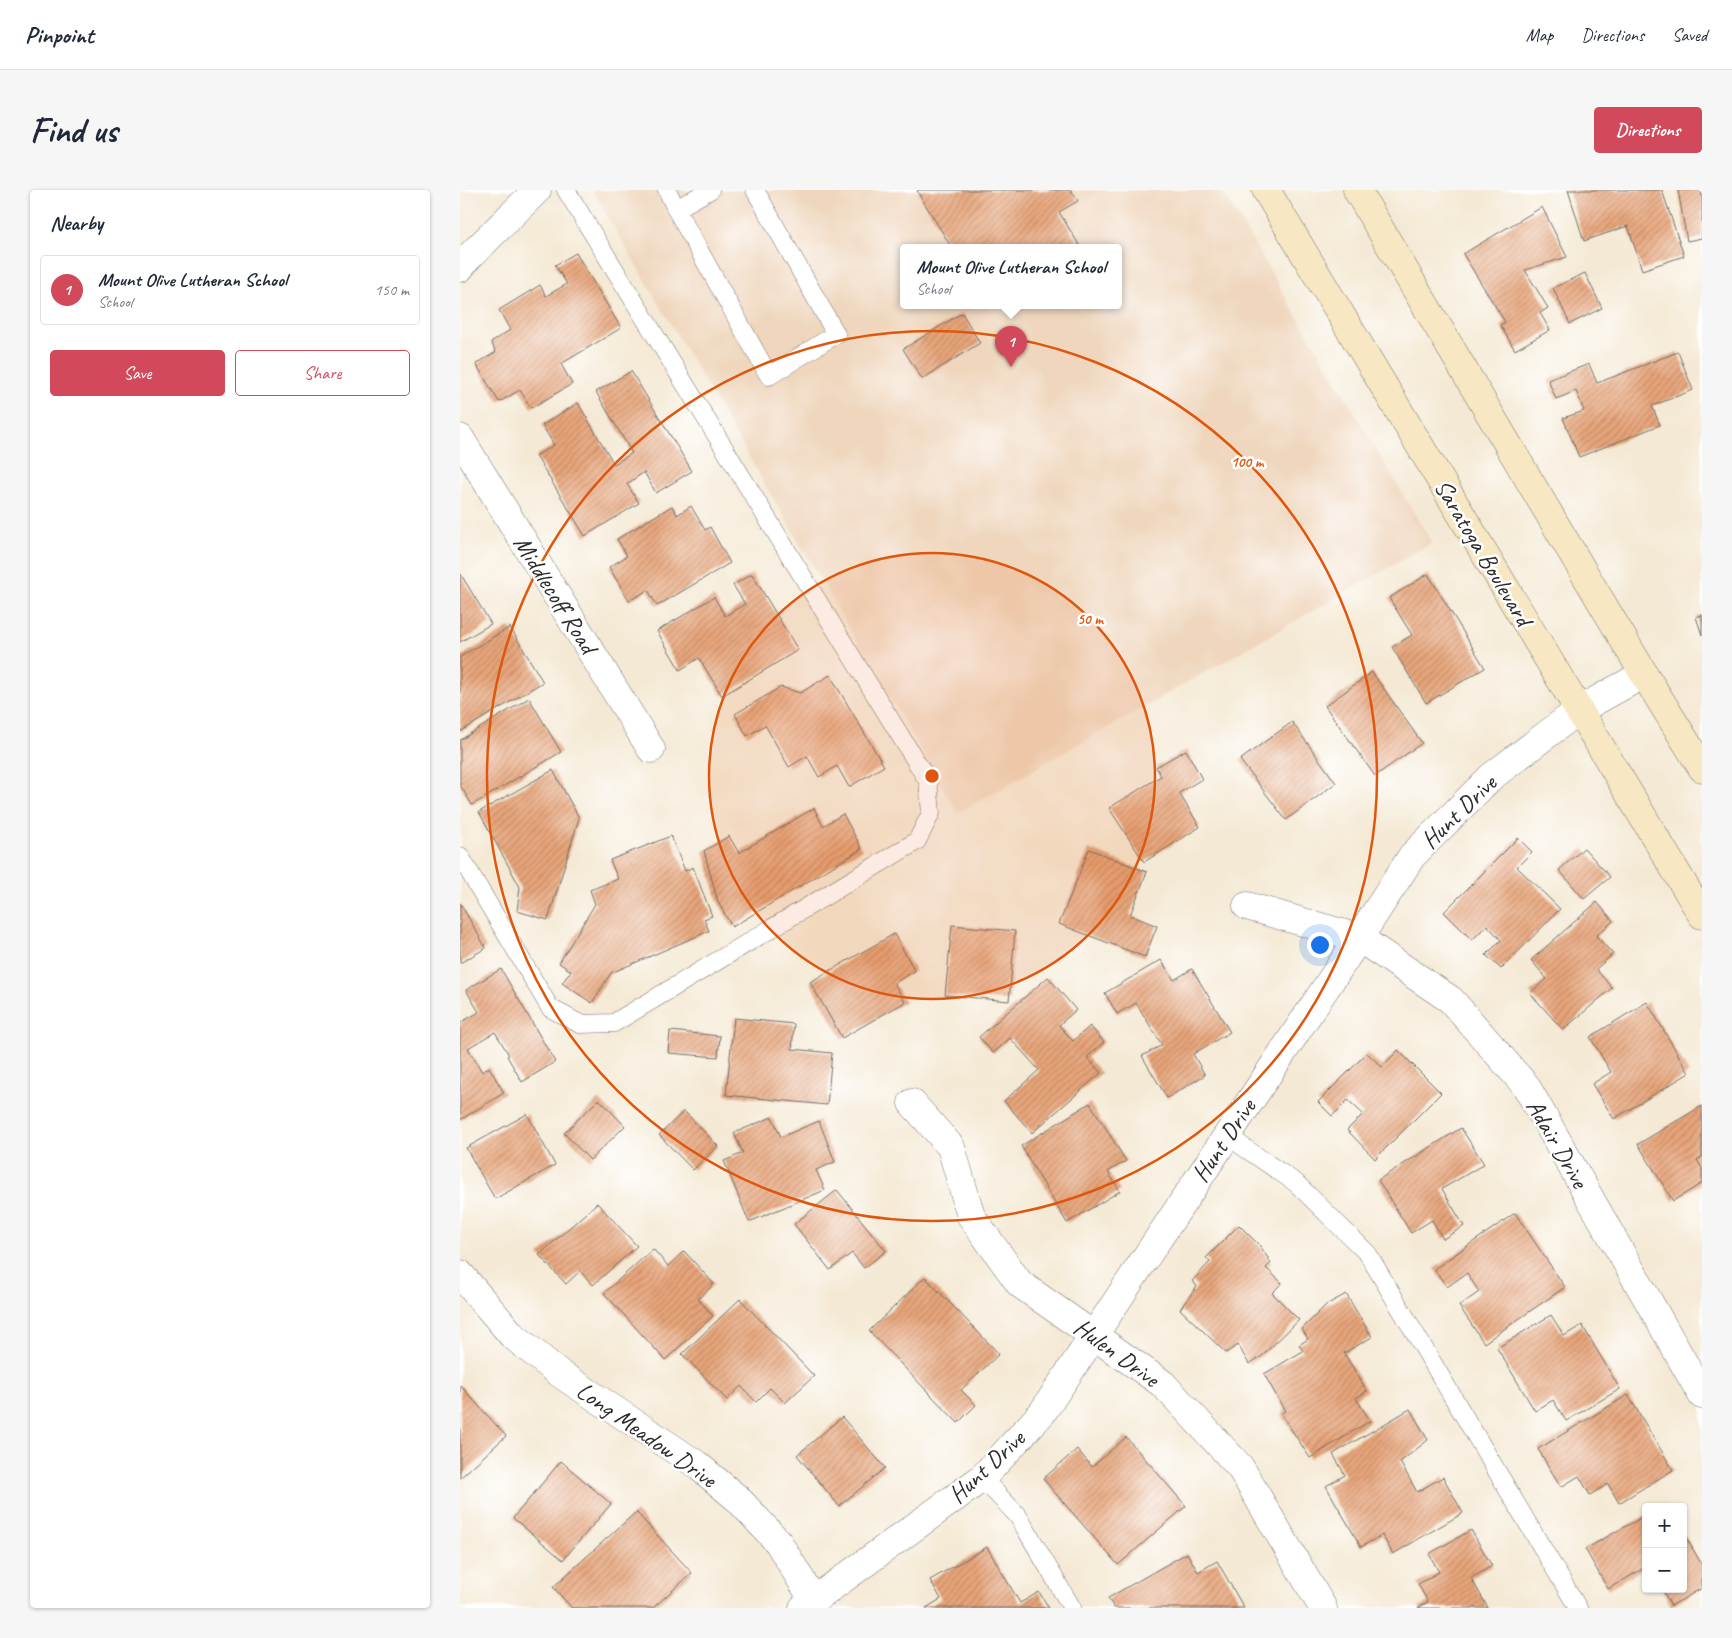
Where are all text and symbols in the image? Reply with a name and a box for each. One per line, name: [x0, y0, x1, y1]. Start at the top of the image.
text: Pinpoint: [25, 20, 94, 50]
text: Map: [1526, 24, 1553, 46]
text: Directions: [1581, 24, 1644, 46]
text: Saved: [1672, 24, 1707, 46]
button: Directions: [1594, 107, 1702, 153]
text: Find us: [30, 108, 117, 153]
text: Nearby: [50, 210, 103, 236]
popup: [900, 244, 1122, 309]
text: Mount Olive Lutheran School: [916, 255, 1106, 279]
text: Mount Olive Lutheran School: [98, 268, 287, 292]
text: School: [916, 279, 951, 299]
text: 1: [63, 280, 71, 300]
text: 150 m: [375, 280, 409, 300]
text: School: [98, 292, 132, 312]
pin: 1: [995, 326, 1027, 367]
button: Save: [50, 350, 225, 396]
button: Share: [235, 350, 410, 396]
text: 100 m: [1231, 453, 1265, 472]
street label: Saratoga Boulevard: [1427, 473, 1542, 635]
street label: Middlecoff Road: [506, 530, 606, 663]
text: 50 m: [1077, 610, 1104, 629]
street label: Hunt Drive: [1414, 766, 1505, 856]
centre of rings: [923, 767, 941, 785]
your location: [1307, 932, 1333, 958]
street label: Hunt Drive: [1184, 1091, 1264, 1188]
street label: Adair Drive: [1519, 1093, 1596, 1195]
street label: Hulen Drive: [1067, 1311, 1167, 1396]
street label: Long Meadow Drive: [570, 1375, 724, 1496]
street label: Hunt Drive: [942, 1422, 1033, 1510]
map controls: [1642, 1503, 1687, 1593]
button: +: [1642, 1503, 1687, 1548]
button: −: [1642, 1548, 1687, 1593]

